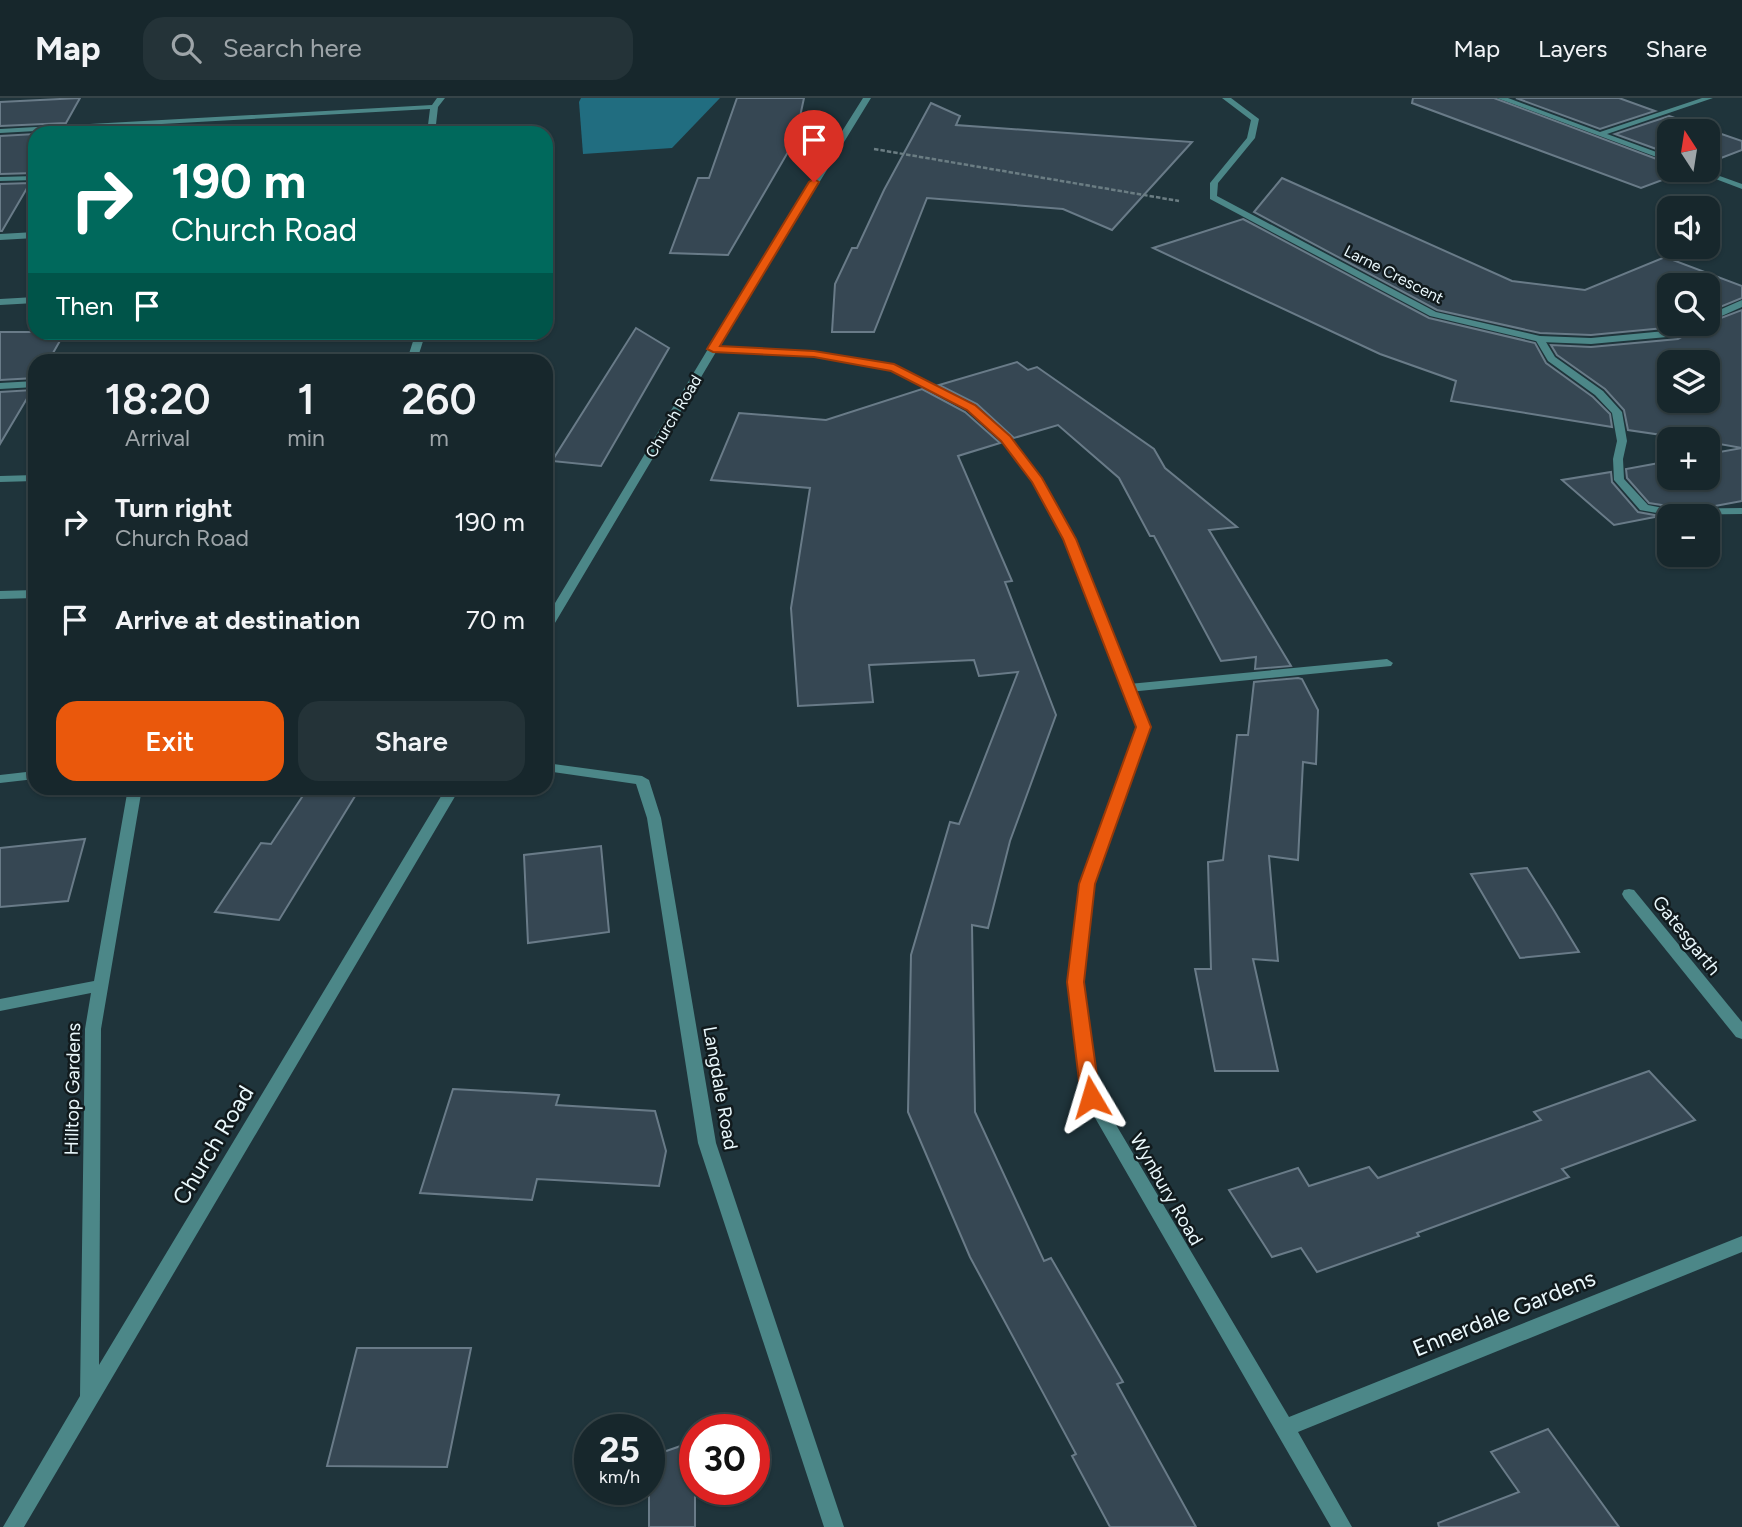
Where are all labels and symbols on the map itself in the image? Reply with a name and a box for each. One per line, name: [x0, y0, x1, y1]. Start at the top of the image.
pin: [784, 110, 844, 182]
north arrow: [1657, 119, 1720, 182]
street label: Larne Crescent: [1341, 241, 1447, 308]
street label: Church Road: [641, 371, 706, 461]
street label: Gatesgarth: [1648, 891, 1726, 980]
street label: Hilltop Gardens: [60, 1022, 85, 1156]
street label: Langdale Road: [698, 1024, 743, 1152]
position arrow: [1054, 1060, 1128, 1134]
street label: Church Road: [167, 1080, 259, 1210]
street label: Wynbury Road: [1125, 1129, 1208, 1249]
street label: Ennerdale Gardens: [1408, 1264, 1600, 1362]
speed limit sign: 30: [679, 1414, 770, 1505]

